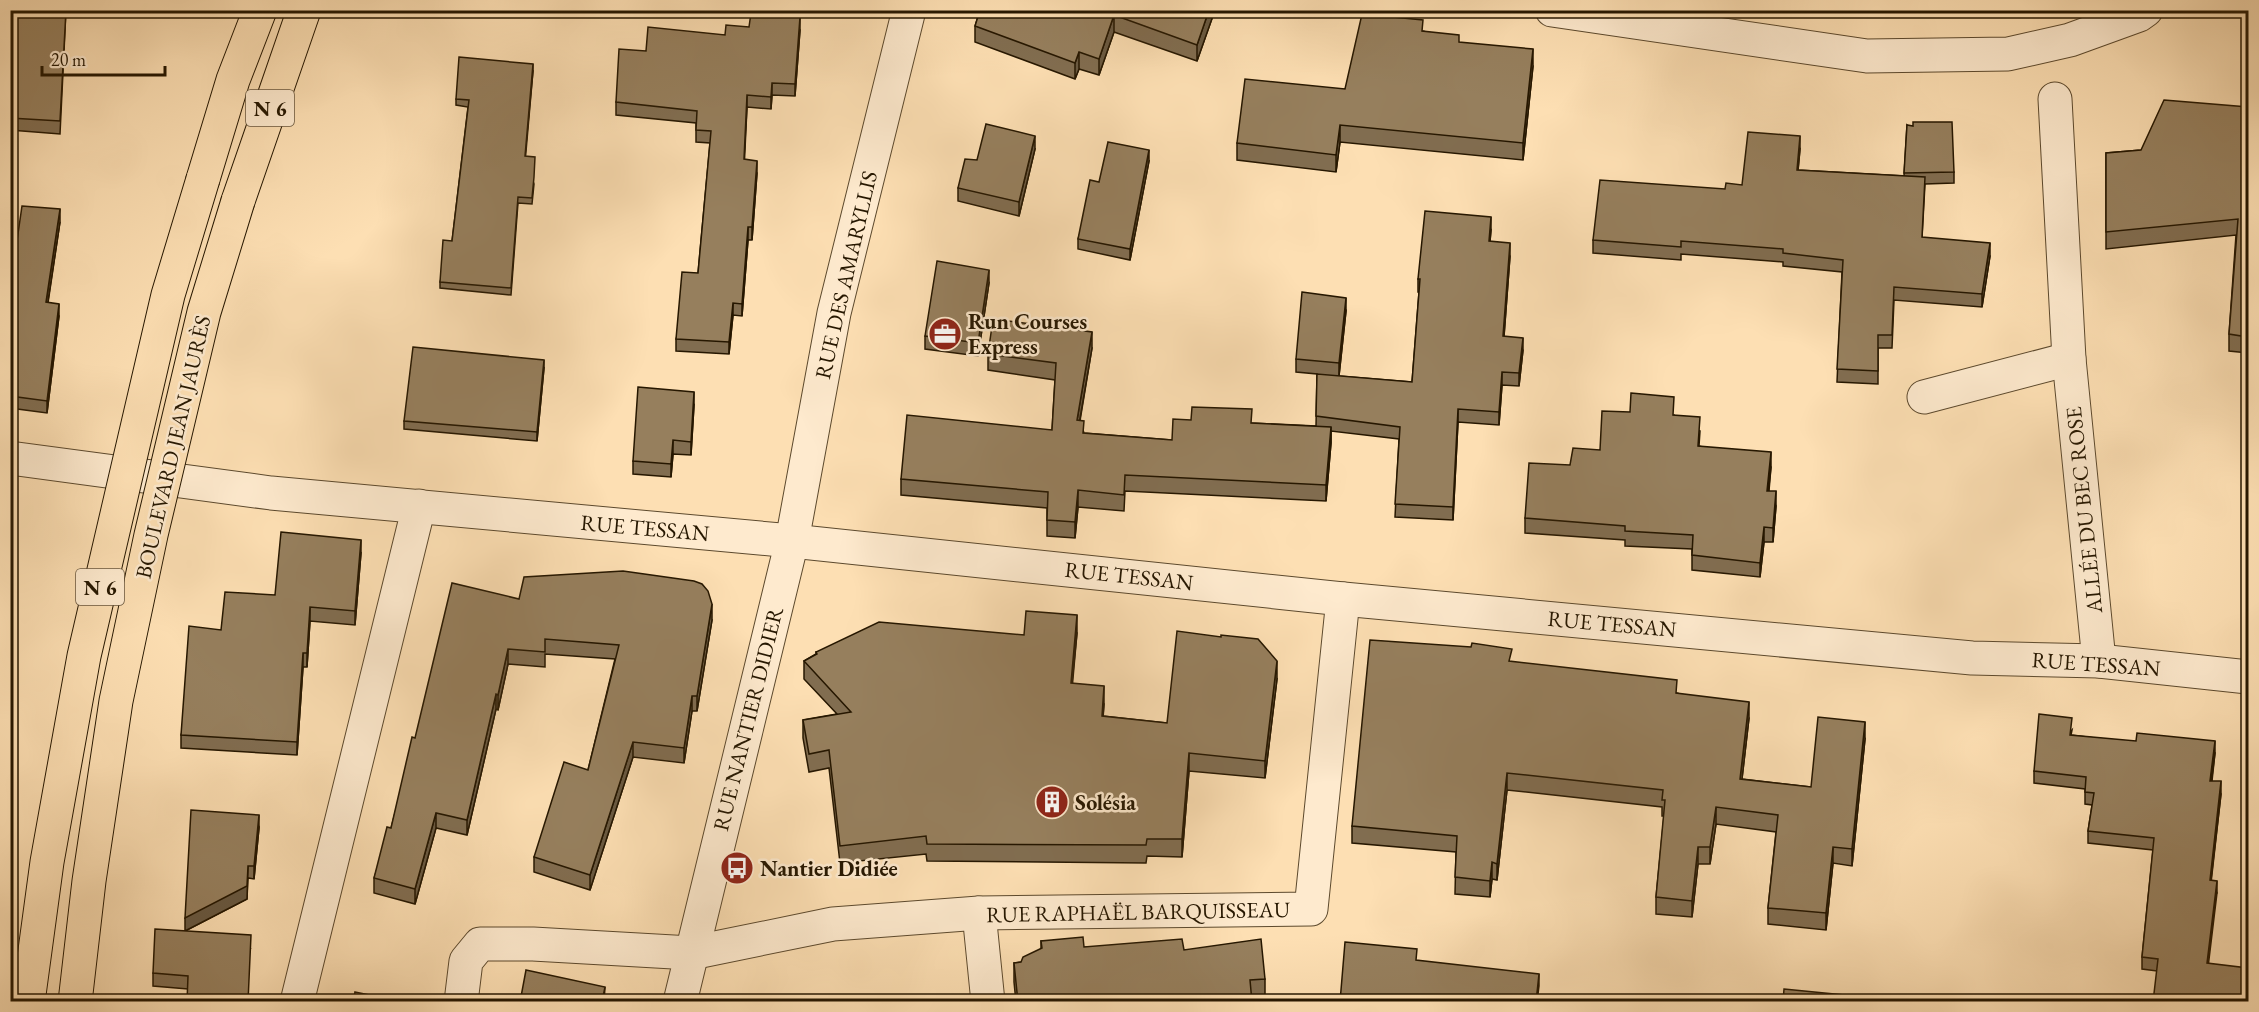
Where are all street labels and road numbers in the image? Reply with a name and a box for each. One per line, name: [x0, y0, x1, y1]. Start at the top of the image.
road number: N 6: [246, 90, 294, 126]
street label: RUE DES AMARYLLIS: [808, 168, 884, 382]
street label: BOULEVARD JEAN JAURÈS: [129, 313, 217, 581]
street label: ALLÉE DU BEC ROSE: [2059, 405, 2109, 616]
street label: RUE TESSAN: [579, 508, 711, 548]
street label: RUE TESSAN: [1063, 555, 1195, 597]
road number: N 6: [76, 569, 124, 605]
street label: RUE NANTIER DIDIER: [706, 604, 790, 834]
street label: RUE TESSAN: [1546, 604, 1678, 644]
street label: RUE TESSAN: [2031, 645, 2162, 683]
street label: RUE RAPHAËL BARQUISSEAU: [986, 895, 1291, 929]

